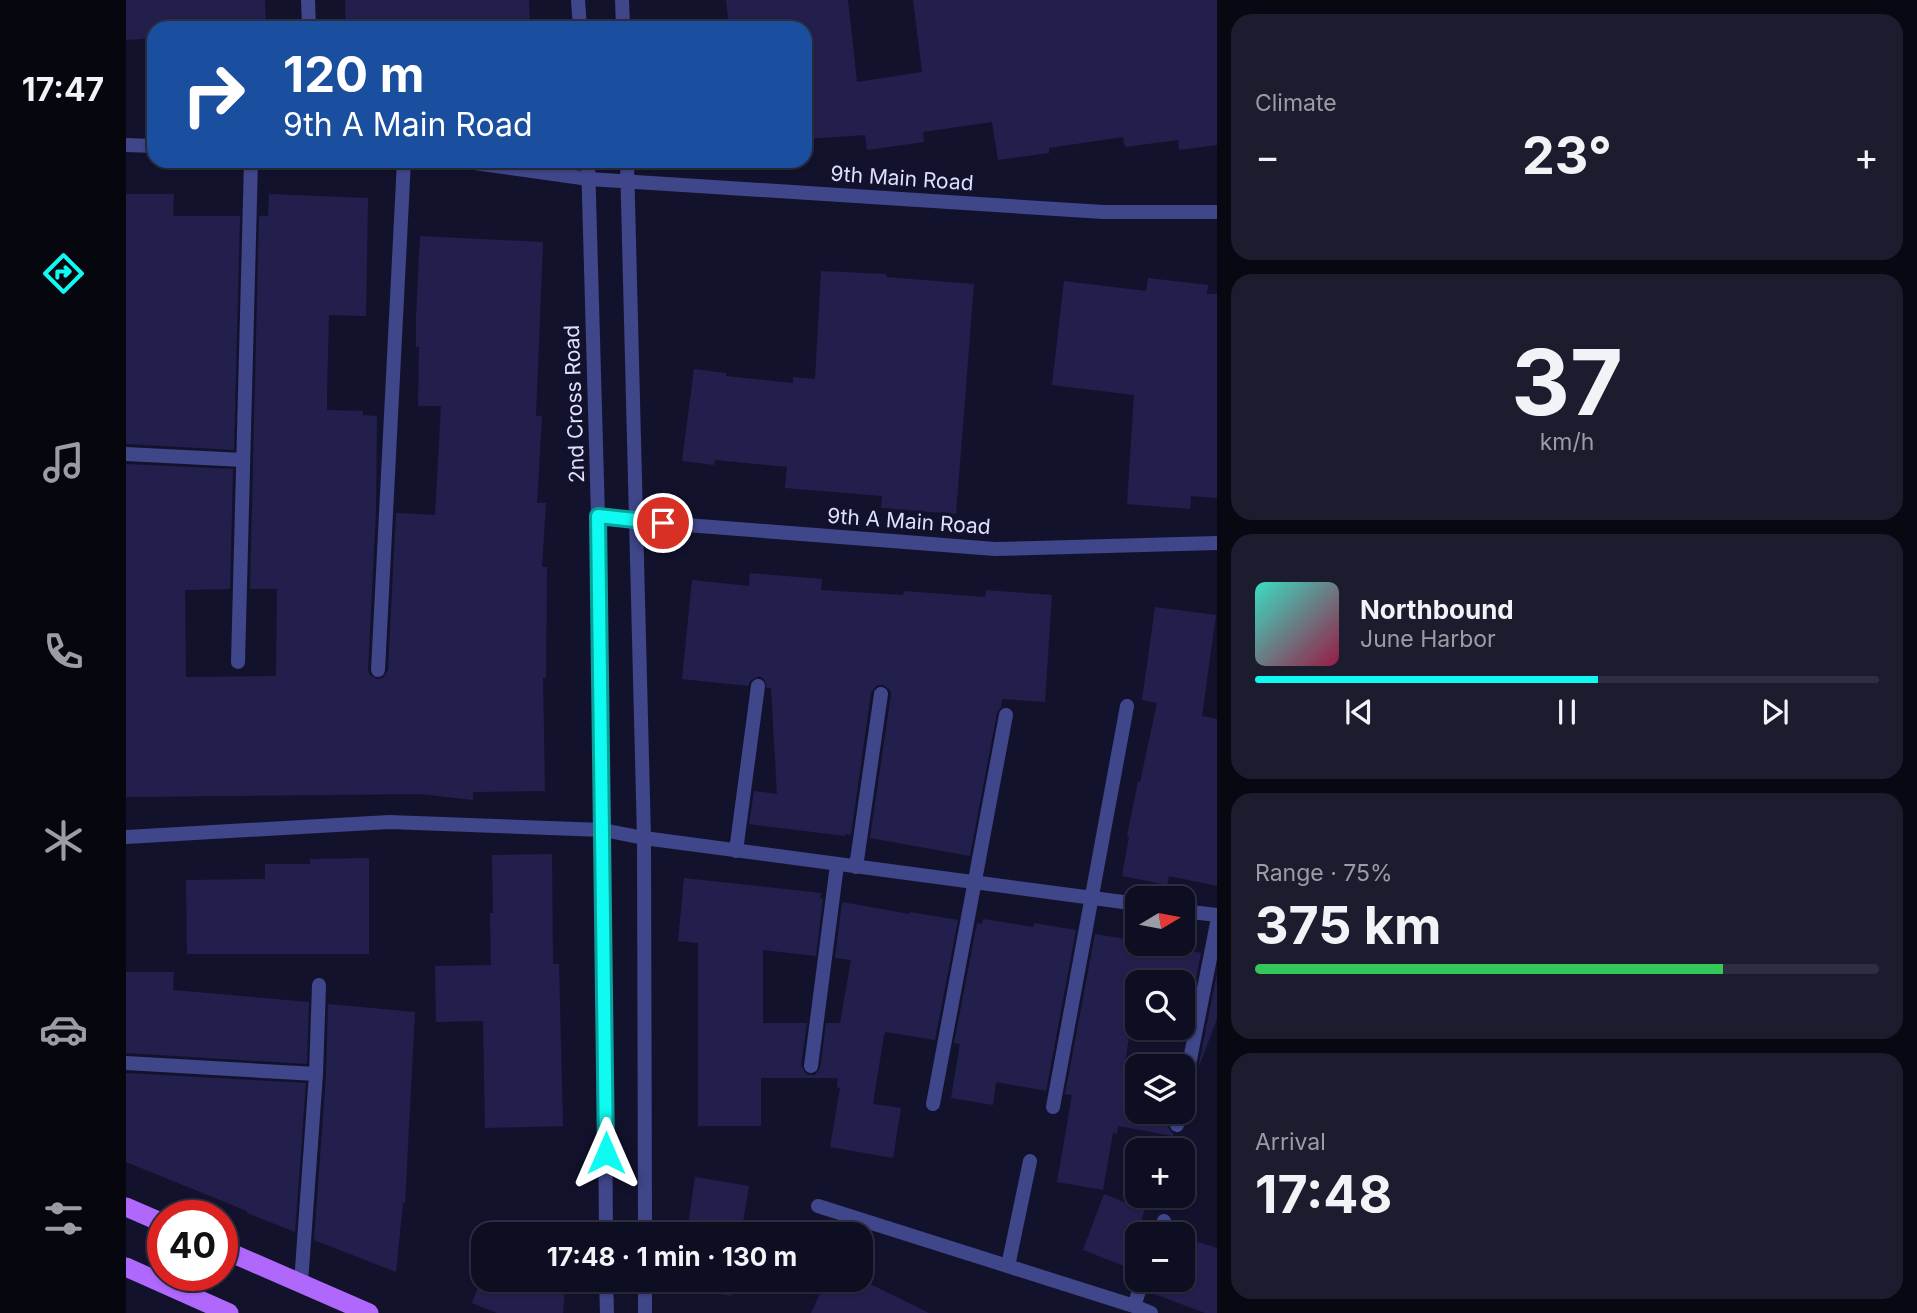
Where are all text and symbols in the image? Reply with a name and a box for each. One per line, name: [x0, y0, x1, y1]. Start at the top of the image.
text: 120 m: [283, 45, 424, 104]
icon: right: [168, 49, 259, 140]
text: 17:47: [22, 70, 104, 109]
text: Climate: [1255, 89, 1337, 117]
text: 9th A Main Road: [283, 105, 533, 144]
text: 23°: [1522, 124, 1612, 187]
text: −: [1255, 133, 1280, 179]
text: +: [1854, 133, 1879, 179]
street label: 9th Main Road: [830, 161, 974, 195]
icon: directions: [39, 249, 88, 298]
street label: 2nd Cross Road: [559, 325, 589, 483]
text: 37: [1511, 327, 1623, 437]
text: km/h: [1540, 428, 1594, 456]
icon: music: [39, 438, 88, 487]
pin: [633, 493, 693, 553]
street label: 9th A Main Road: [826, 503, 992, 539]
icon: arrive: [644, 504, 682, 542]
text: Northbound: [1360, 594, 1514, 625]
text: June Harbor: [1360, 625, 1496, 653]
icon: phone: [39, 627, 88, 676]
icon: previous: [1340, 693, 1378, 731]
icon: pause: [1548, 693, 1586, 731]
icon: next: [1756, 693, 1794, 731]
icon: climate: [39, 816, 88, 865]
text: Range · 75%: [1255, 859, 1393, 887]
north arrow: [1125, 886, 1195, 956]
map controls: [1125, 886, 1195, 1292]
text: 375 km: [1255, 894, 1441, 957]
button: search: [1125, 970, 1195, 1040]
icon: car: [39, 1005, 88, 1054]
button: layers: [1125, 1054, 1195, 1124]
position arrow: [569, 1116, 643, 1190]
text: Arrival: [1255, 1128, 1326, 1156]
button: +: [1125, 1138, 1195, 1208]
text: 17:48: [1255, 1163, 1392, 1226]
icon: filters: [39, 1194, 88, 1243]
speed limit sign: 40: [147, 1200, 238, 1291]
button: −: [1125, 1222, 1195, 1292]
text: 17:48 · 1 min · 130 m: [547, 1241, 797, 1272]

